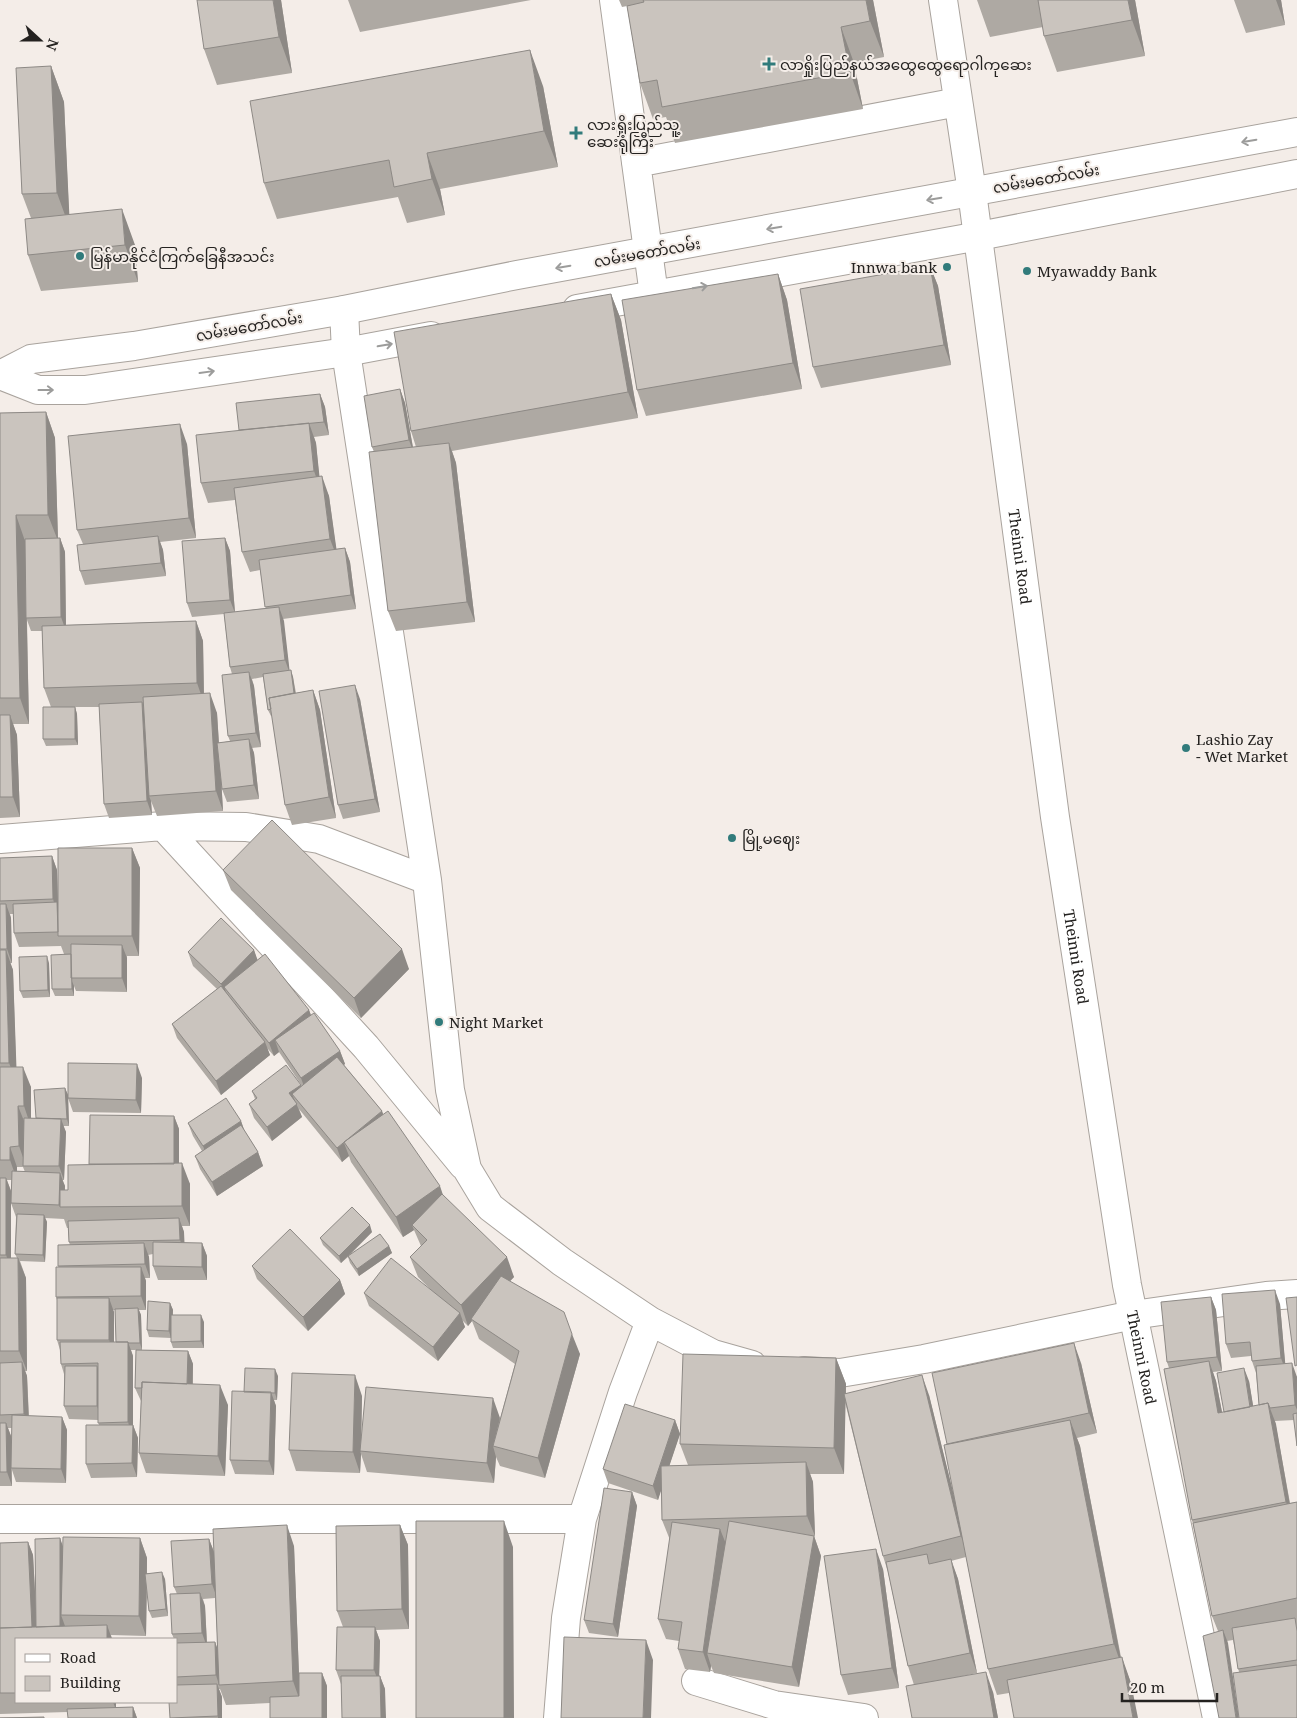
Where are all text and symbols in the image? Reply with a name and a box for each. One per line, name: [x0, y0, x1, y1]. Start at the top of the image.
north arrow: [15, 15, 65, 65]
text: N: [42, 36, 63, 53]
place label: လာရှိုးပြည်နယ်အထွေထွေရောဂါကုဆေး: [780, 54, 1032, 77]
marker: လာရှိုးပြည်နယ်အထွေထွေရောဂါကုဆေး: [762, 57, 776, 71]
place label: လားရှိုးပြည်သူ့ ဆေးရုံကြီး: [587, 114, 680, 154]
marker: လားရှိုးပြည်သူ့ ဆေးရုံကြီး: [569, 126, 583, 140]
one-way arrow: [1241, 137, 1257, 147]
street label: လမ်းမတော်လမ်း: [991, 159, 1101, 197]
one-way arrow: [927, 194, 943, 204]
one-way arrow: [767, 224, 783, 234]
street label: လမ်းမတော်လမ်း: [592, 233, 702, 271]
place label: မြန်မာနိုင်ငံကြက်ခြေနီအသင်း: [90, 246, 274, 269]
marker: မြန်မာနိုင်ငံကြက်ခြေနီအသင်း: [74, 250, 86, 262]
place label: Innwa bank: [851, 257, 937, 277]
marker: Innwa bank: [941, 261, 953, 273]
place label: Myawaddy Bank: [1037, 261, 1157, 281]
one-way arrow: [555, 263, 571, 272]
marker: Myawaddy Bank: [1021, 265, 1033, 277]
one-way arrow: [691, 281, 707, 291]
street label: လမ်းမတော်လမ်း: [194, 307, 304, 345]
one-way arrow: [377, 339, 393, 349]
one-way arrow: [199, 367, 215, 377]
one-way arrow: [38, 385, 54, 395]
street label: Theinni Road: [1004, 508, 1037, 606]
place label: Lashio Zay - Wet Market: [1196, 729, 1288, 766]
marker: Lashio Zay - Wet Market: [1180, 742, 1192, 754]
place label: မြို့မဈေး: [742, 828, 800, 851]
marker: မြို့မဈေး: [726, 832, 738, 844]
street label: Theinni Road: [1059, 908, 1094, 1006]
place label: Night Market: [449, 1012, 543, 1032]
marker: Night Market: [433, 1016, 445, 1028]
street label: Theinni Road: [1123, 1309, 1162, 1406]
legend: [15, 1638, 178, 1703]
text: Road: [60, 1647, 96, 1667]
scale bar: [1122, 1670, 1217, 1702]
text: Building: [60, 1672, 121, 1692]
text: 20 m: [1130, 1677, 1165, 1697]

